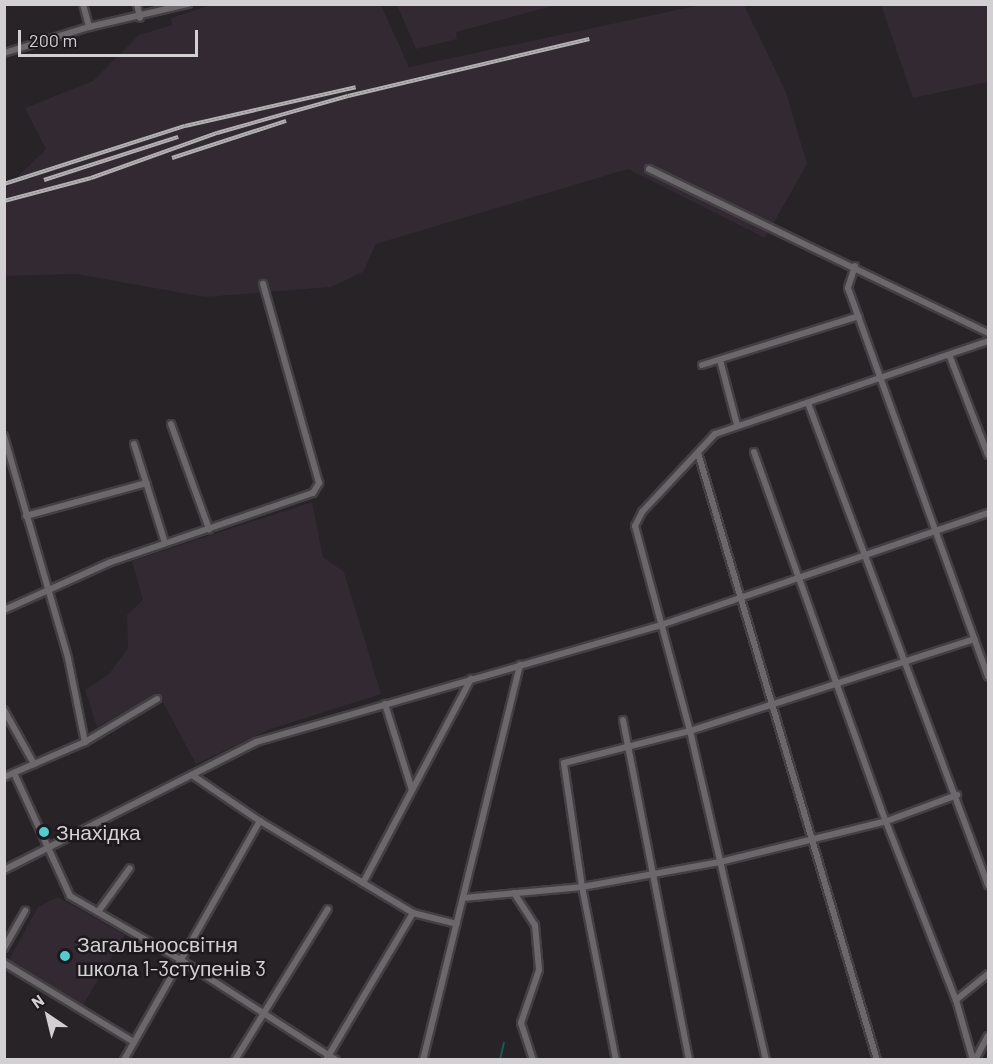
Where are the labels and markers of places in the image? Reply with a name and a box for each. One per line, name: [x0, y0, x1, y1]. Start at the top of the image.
place label: Знахідка: [56, 819, 141, 845]
marker: Знахідка: [37, 825, 51, 839]
place label: Загальноосвiтня школа 1-3ступенiв 3: [77, 931, 266, 981]
marker: Загальноосвiтня школа 1-3ступенiв 3: [58, 949, 72, 963]

